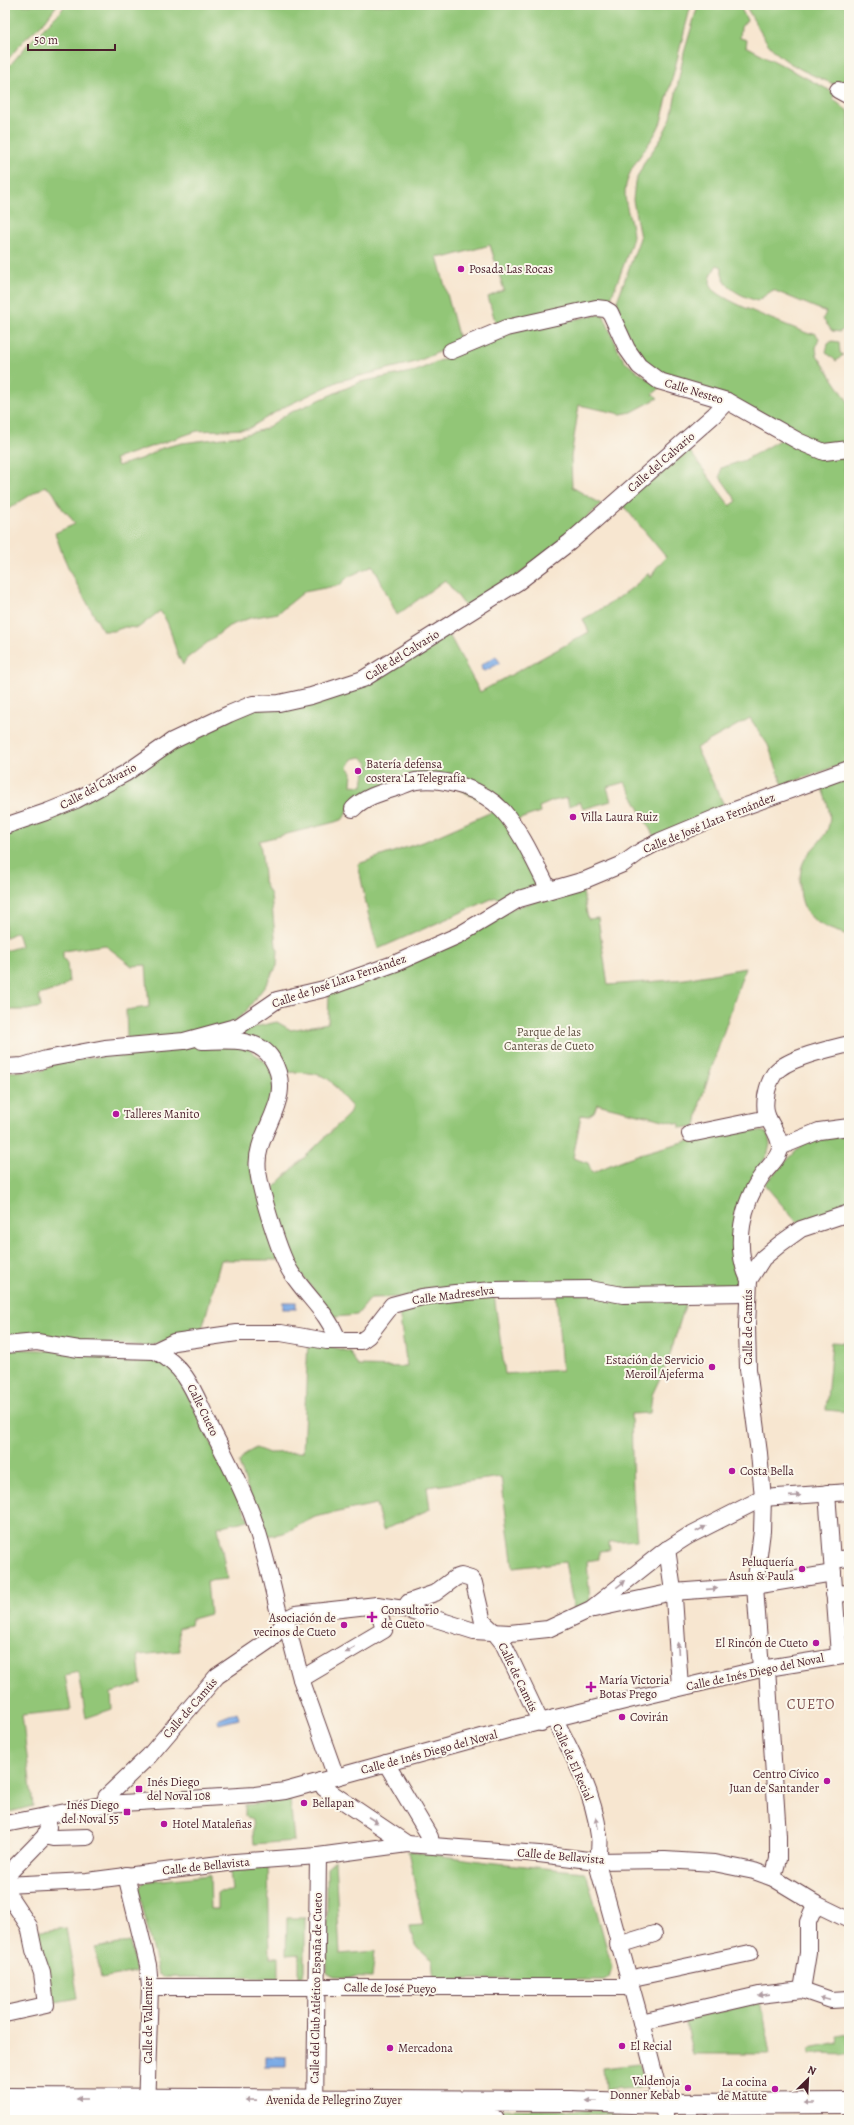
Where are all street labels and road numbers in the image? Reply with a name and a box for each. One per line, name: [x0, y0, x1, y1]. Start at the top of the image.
street label: Calle Nesteo: [663, 374, 725, 408]
street label: Calle del Calvario: [624, 428, 698, 496]
street label: Calle del Calvario: [362, 626, 442, 684]
street label: Calle del Calvario: [57, 759, 139, 813]
street label: Calle de José Llata Fernández: [641, 789, 777, 857]
street label: Calle de José Llata Fernández: [270, 950, 408, 1012]
street label: Calle Madreselva: [411, 1282, 495, 1308]
street label: Calle de Camús: [740, 1289, 756, 1365]
street label: Calle Cueto: [184, 1381, 222, 1439]
street label: Calle de Camús: [494, 1640, 542, 1715]
street label: Calle de Inés Diego del Noval: [685, 1650, 826, 1694]
street label: Calle de Camús: [159, 1674, 221, 1742]
street label: Calle de El Recial: [549, 1721, 597, 1803]
street label: Calle de Inés Diego del Noval: [359, 1726, 499, 1778]
street label: Calle de Bellavista: [517, 1844, 606, 1868]
street label: Calle de Bellavista: [162, 1853, 251, 1879]
street label: Calle del Club Atlético España de Cueto: [306, 1892, 326, 2084]
street label: Calle de Vallemier: [140, 1976, 156, 2064]
street label: Calle de José Pueyo: [344, 1979, 436, 1997]
street label: Avenida de Pellegrino Zuyer: [265, 2092, 402, 2108]

